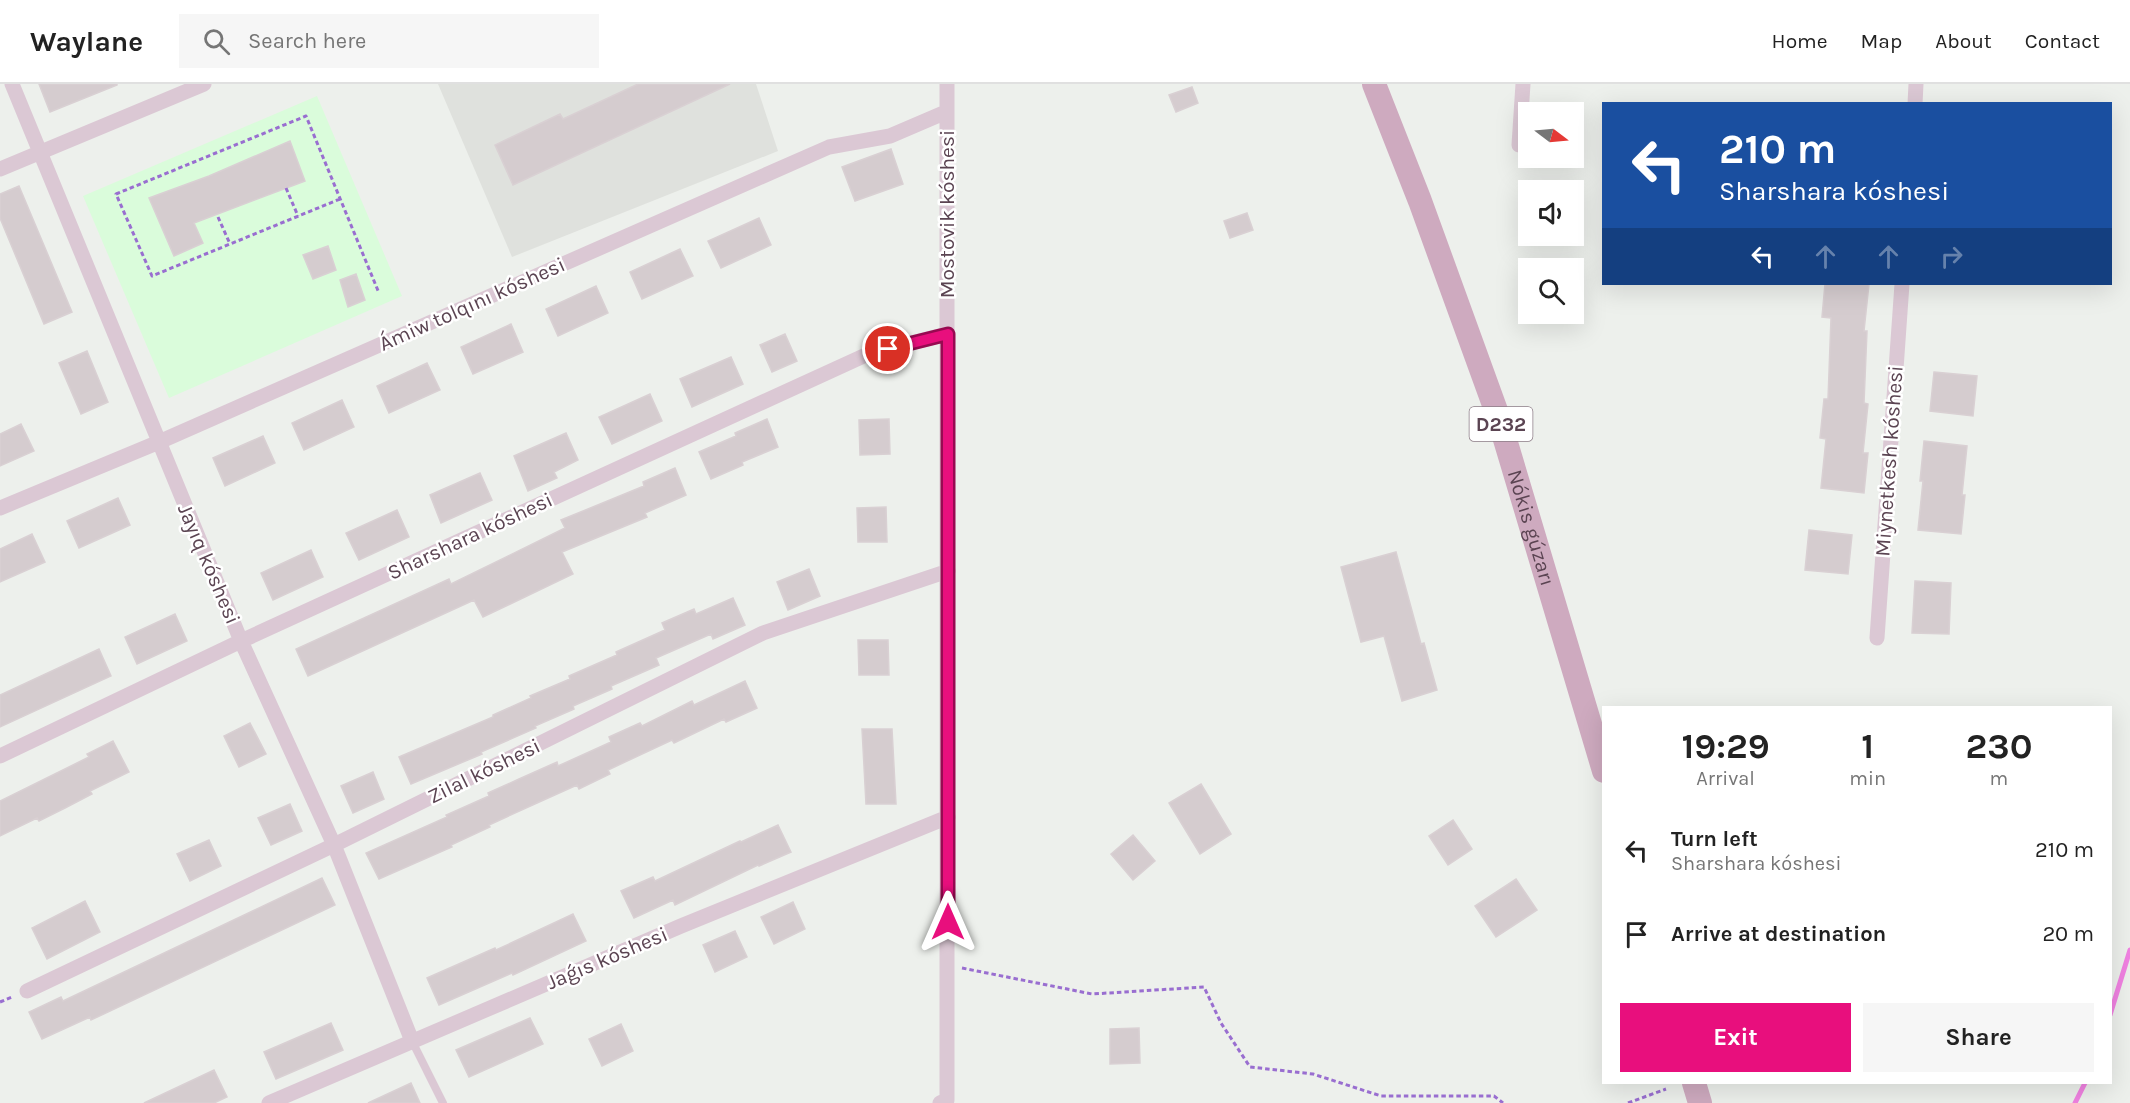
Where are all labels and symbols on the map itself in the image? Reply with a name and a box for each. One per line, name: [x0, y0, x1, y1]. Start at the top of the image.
north arrow: [1518, 102, 1584, 168]
street label: Mostovik kóshesi: [935, 130, 959, 298]
street label: Ámiw tolqını kóshesi: [375, 252, 569, 356]
pin: [862, 323, 913, 374]
street label: Miynetkesh kóshesi: [1870, 365, 1908, 557]
road number: D232: [1470, 407, 1532, 441]
street label: Nókis gúzarı: [1503, 467, 1560, 589]
street label: Sharshara kóshesi: [384, 487, 556, 585]
street label: Jayıq kóshesi: [173, 500, 245, 628]
street label: Zilal kóshesi: [424, 733, 544, 809]
position arrow: [916, 890, 980, 954]
street label: Jaǵıs kóshesi: [543, 922, 671, 994]

